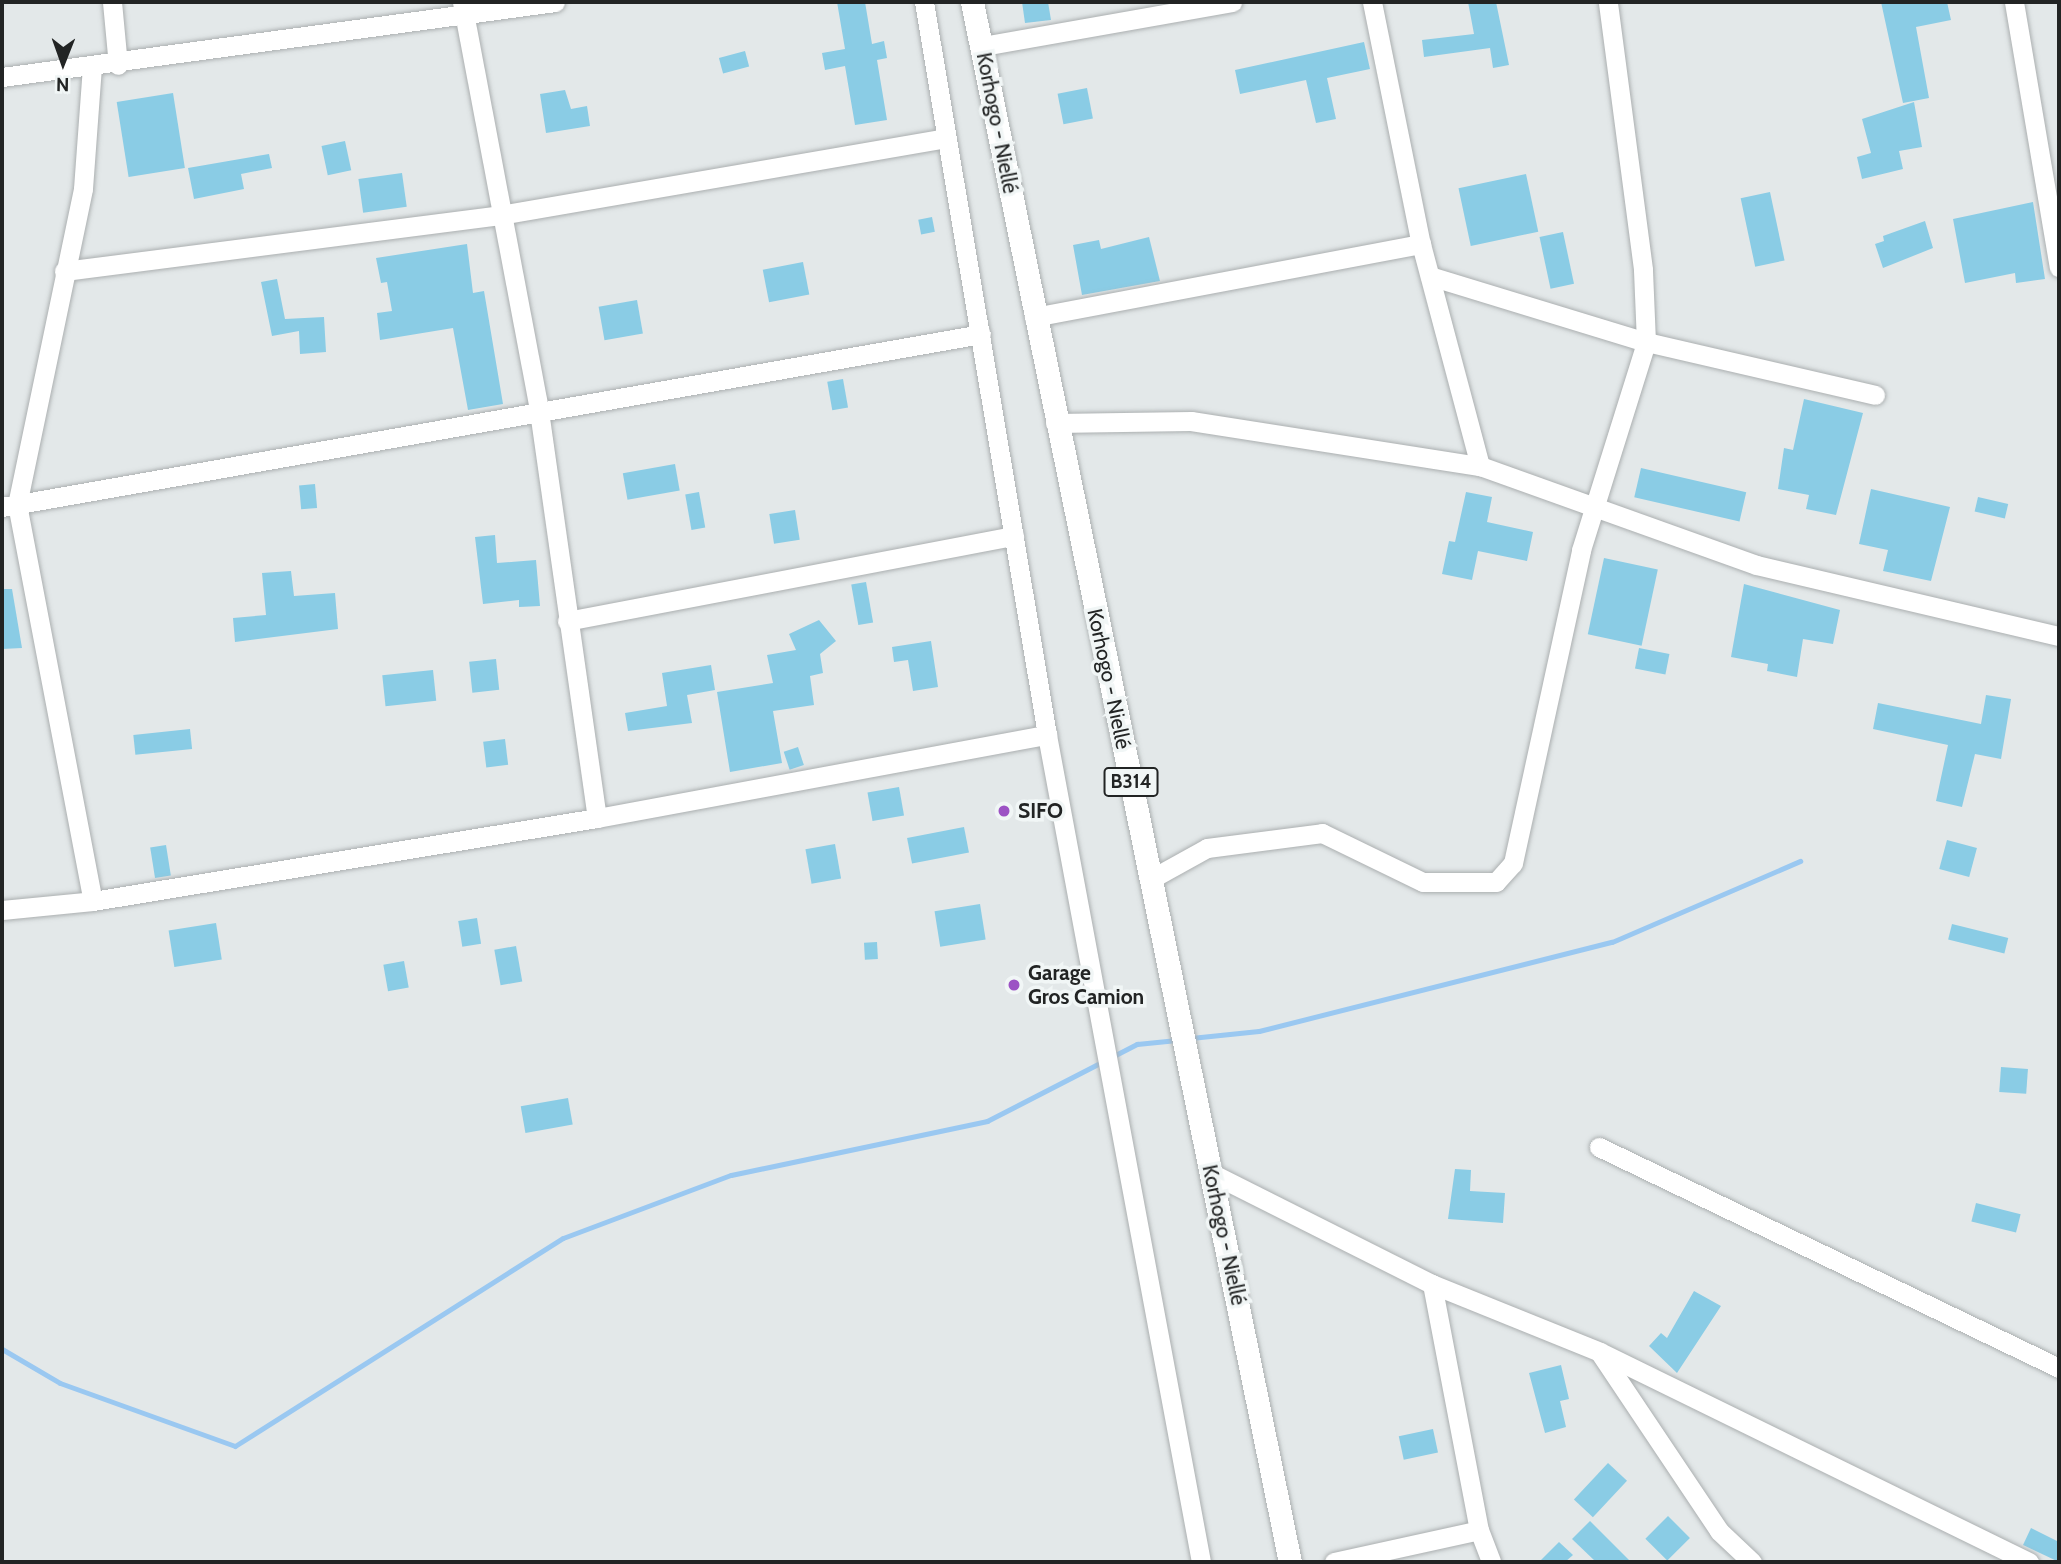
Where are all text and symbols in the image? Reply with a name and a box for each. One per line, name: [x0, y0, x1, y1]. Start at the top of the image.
north arrow: [28, 28, 98, 98]
street label: Korhogo - Niellé: [971, 50, 1023, 196]
text: N: [56, 73, 70, 96]
street label: Korhogo - Niellé: [1082, 606, 1136, 752]
road number: B314: [1103, 766, 1159, 797]
place label: SIFO: [1018, 798, 1063, 824]
marker: SIFO: [996, 803, 1012, 819]
place label: Garage Gros Camion: [1028, 960, 1144, 1010]
marker: Garage Gros Camion: [1006, 977, 1022, 993]
street label: Korhogo - Niellé: [1197, 1162, 1251, 1308]

